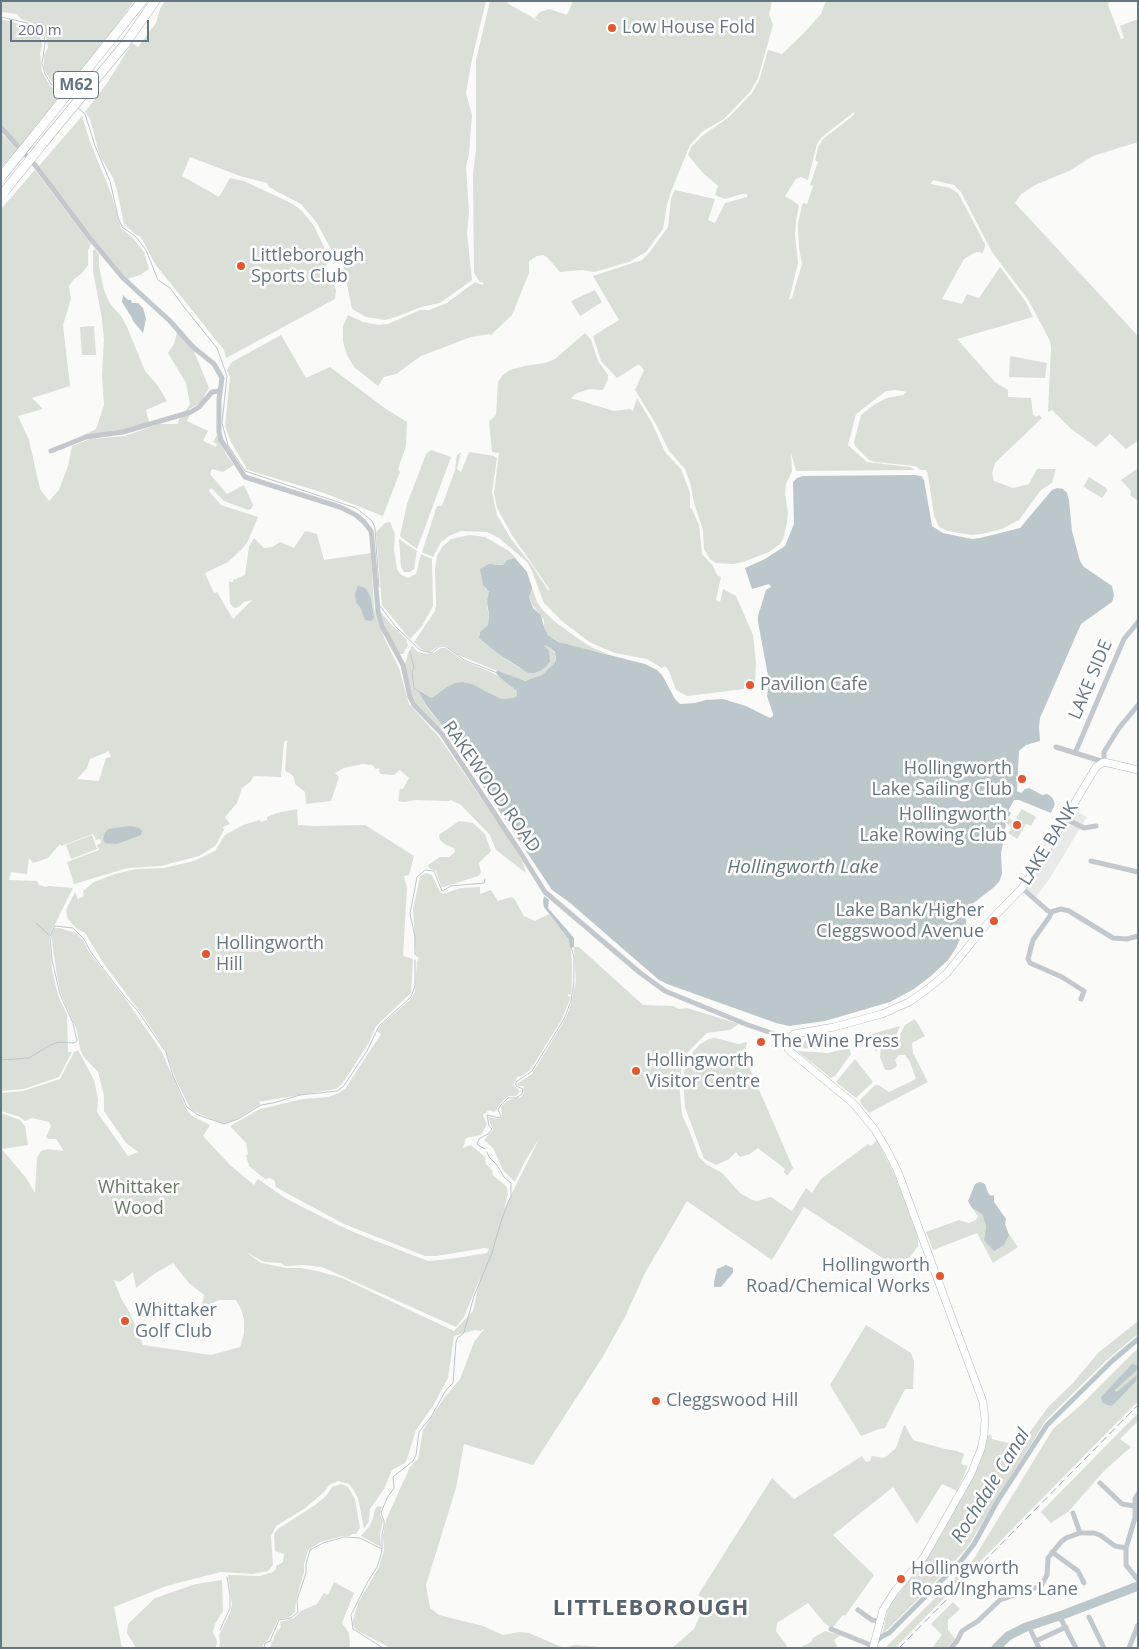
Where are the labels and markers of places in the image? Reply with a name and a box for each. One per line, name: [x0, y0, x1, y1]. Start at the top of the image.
place label: Low House Fold: [622, 17, 755, 39]
marker: Low House Fold: [606, 22, 618, 34]
place label: Littleborough Sports Club: [251, 245, 364, 288]
marker: Littleborough Sports Club: [235, 260, 247, 272]
place label: Pavilion Cafe: [760, 674, 867, 696]
marker: Pavilion Cafe: [744, 679, 756, 691]
place label: Hollingworth Lake Sailing Club: [871, 758, 1012, 801]
marker: Hollingworth Lake Sailing Club: [1016, 773, 1028, 785]
place label: Hollingworth Lake Rowing Club: [860, 804, 1007, 846]
marker: Hollingworth Lake Rowing Club: [1011, 819, 1023, 831]
place label: Lake Bank/Higher Cleggswood Avenue: [816, 900, 984, 942]
marker: Lake Bank/Higher Cleggswood Avenue: [988, 915, 1000, 927]
place label: Hollingworth Hill: [216, 933, 324, 976]
marker: Hollingworth Hill: [200, 948, 212, 960]
place label: The Wine Press: [771, 1031, 899, 1053]
marker: The Wine Press: [755, 1036, 767, 1048]
place label: Hollingworth Visitor Centre: [646, 1050, 760, 1092]
marker: Hollingworth Visitor Centre: [630, 1065, 642, 1077]
place label: Hollingworth Road/Chemical Works: [746, 1255, 930, 1298]
marker: Hollingworth Road/Chemical Works: [934, 1270, 946, 1282]
place label: Whittaker Golf Club: [135, 1300, 217, 1342]
marker: Whittaker Golf Club: [119, 1315, 131, 1327]
place label: Cleggswood Hill: [666, 1390, 798, 1412]
marker: Cleggswood Hill: [650, 1395, 662, 1407]
place label: Hollingworth Road/Inghams Lane: [911, 1558, 1078, 1600]
marker: Hollingworth Road/Inghams Lane: [895, 1573, 907, 1585]

